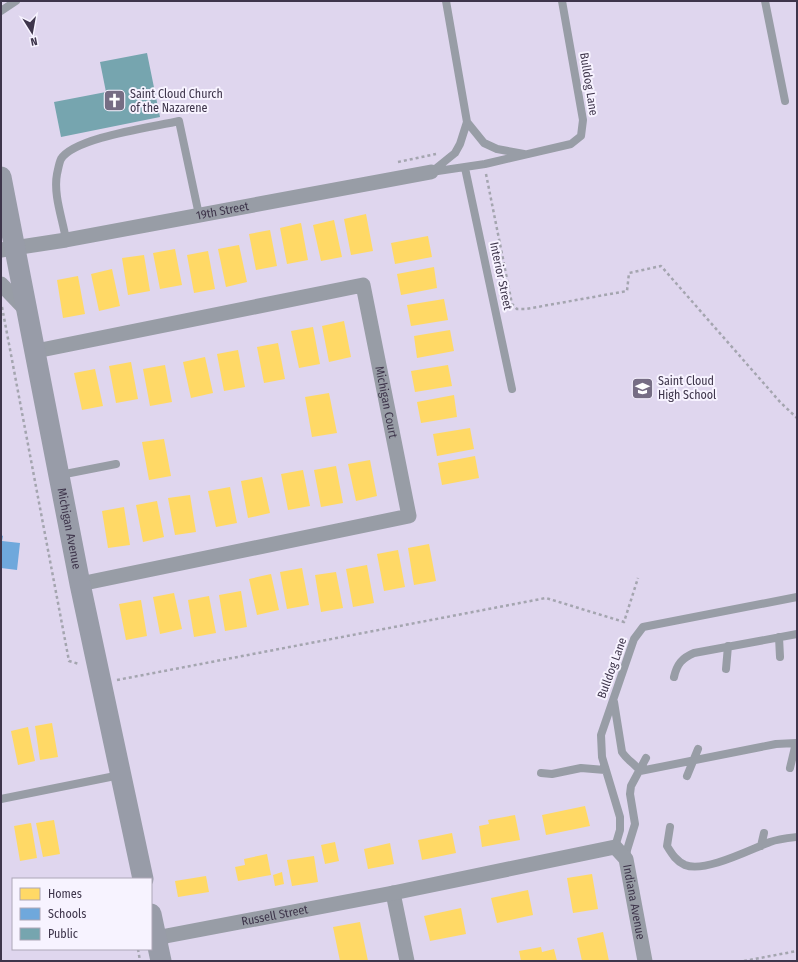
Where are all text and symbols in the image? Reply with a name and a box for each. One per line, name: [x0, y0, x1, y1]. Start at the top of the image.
north arrow: [12, 12, 52, 52]
text: N: [29, 34, 38, 48]
street label: Bulldog Lane: [577, 51, 601, 117]
place label: Saint Cloud Church of the Nazarene: [130, 87, 223, 115]
church icon: Saint Cloud Church of the Nazarene: [102, 88, 128, 114]
street label: 19th Street: [195, 199, 250, 223]
street label: Interior Street: [487, 241, 515, 311]
street label: Michigan Court: [372, 365, 400, 439]
place label: Saint Cloud High School: [658, 374, 716, 402]
school or university icon: Saint Cloud High School: [630, 375, 656, 401]
street label: Michigan Avenue: [54, 487, 84, 570]
street label: Bulldog Lane: [595, 636, 629, 700]
street label: Indiana Avenue: [620, 863, 648, 941]
legend: [12, 878, 152, 950]
text: Homes: [48, 887, 82, 901]
street label: Russell Street: [240, 902, 309, 929]
text: Schools: [48, 907, 86, 921]
text: Public: [48, 927, 78, 941]

